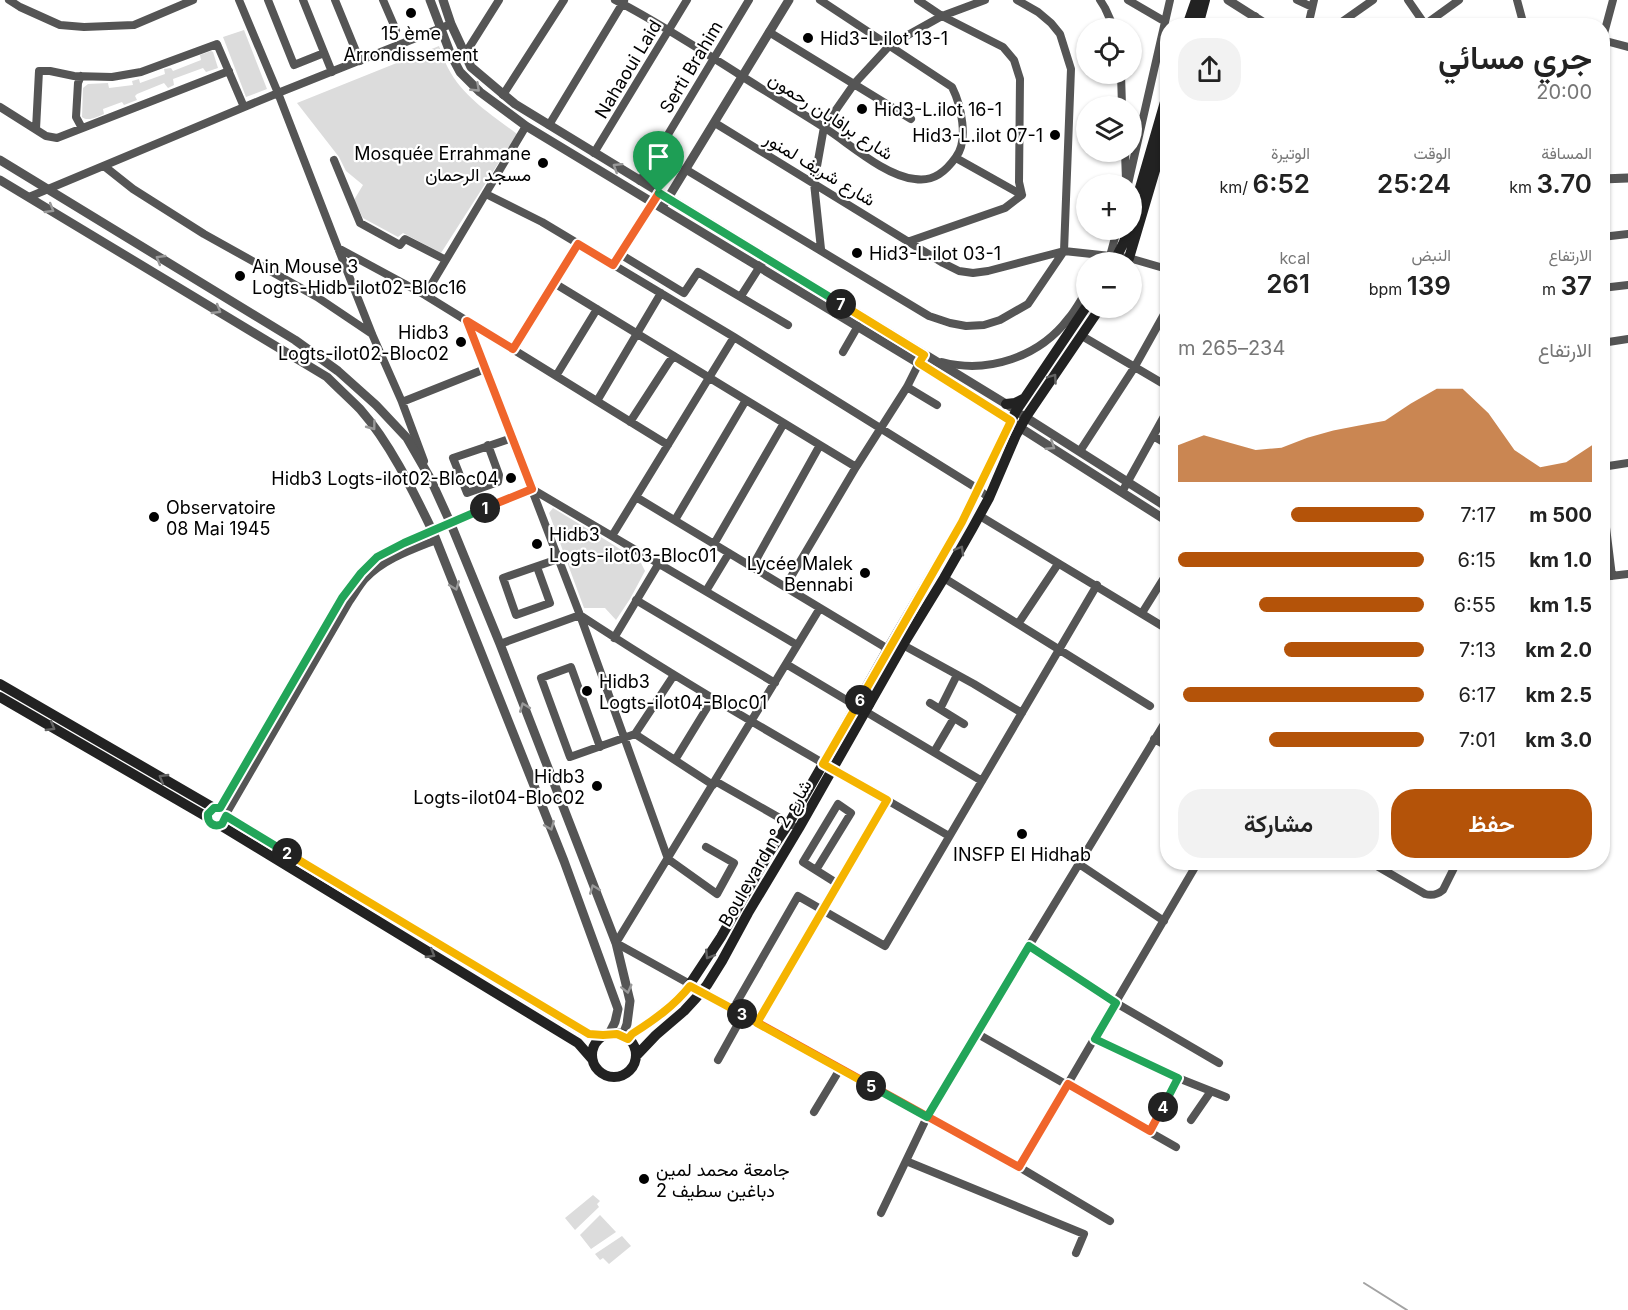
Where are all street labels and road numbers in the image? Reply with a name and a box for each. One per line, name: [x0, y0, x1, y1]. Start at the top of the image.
street label: Nahaoui Laid: [590, 16, 666, 122]
street label: Serti Brahim: [655, 17, 727, 117]
street label: شارع برافابان رحمون: [764, 68, 897, 166]
street label: شارع شريف لمنور: [759, 127, 879, 212]
street label: Boulevard n° شارع 2: [714, 776, 817, 931]

